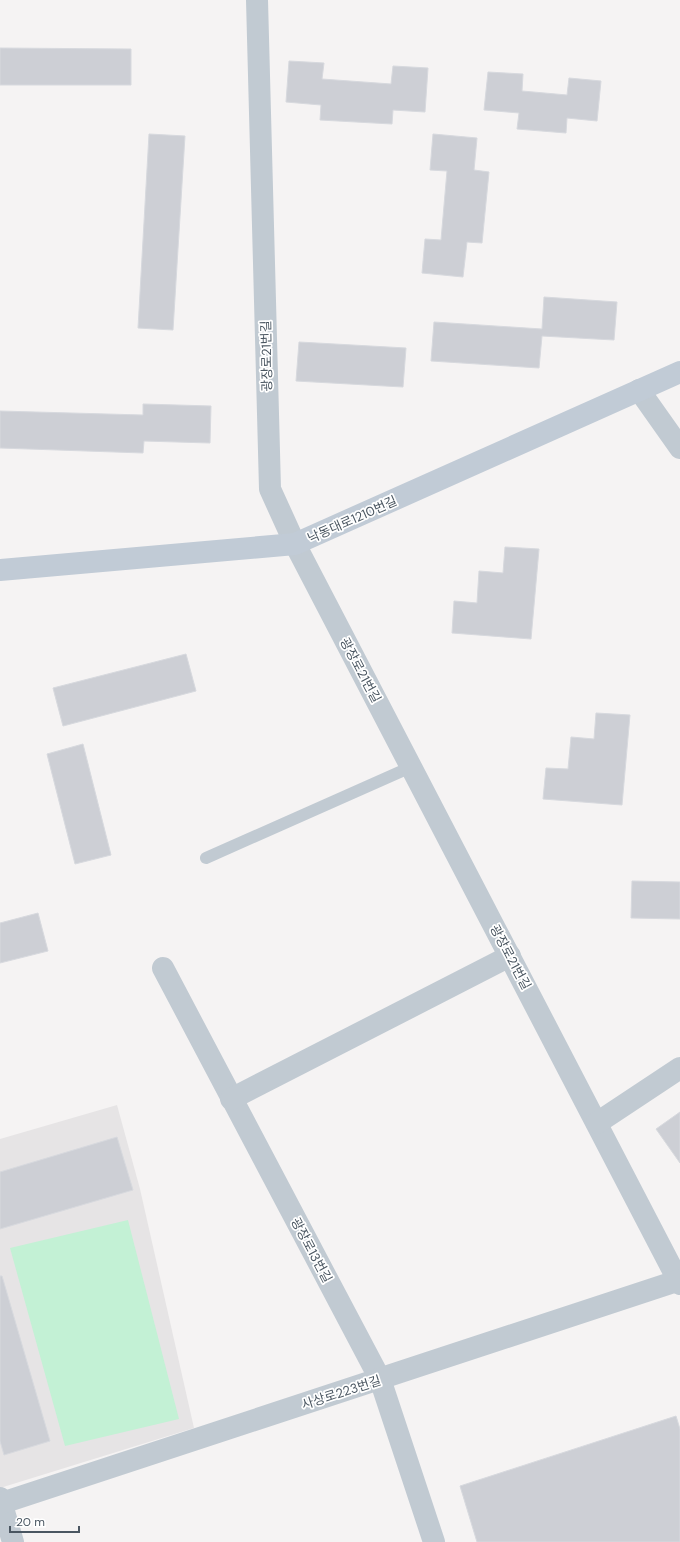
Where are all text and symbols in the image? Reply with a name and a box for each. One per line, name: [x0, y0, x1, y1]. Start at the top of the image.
street label: 광장로21번길: [257, 320, 276, 392]
street label: 낙동대로1210번길: [305, 492, 400, 547]
street label: 광장로21번길: [336, 635, 385, 706]
street label: 광장로21번길: [486, 922, 535, 993]
street label: 광장로13번길: [287, 1215, 336, 1286]
street label: 사상로223번길: [299, 1372, 383, 1413]
scale bar: [10, 1508, 79, 1534]
text: 20 m: [16, 1514, 45, 1530]

